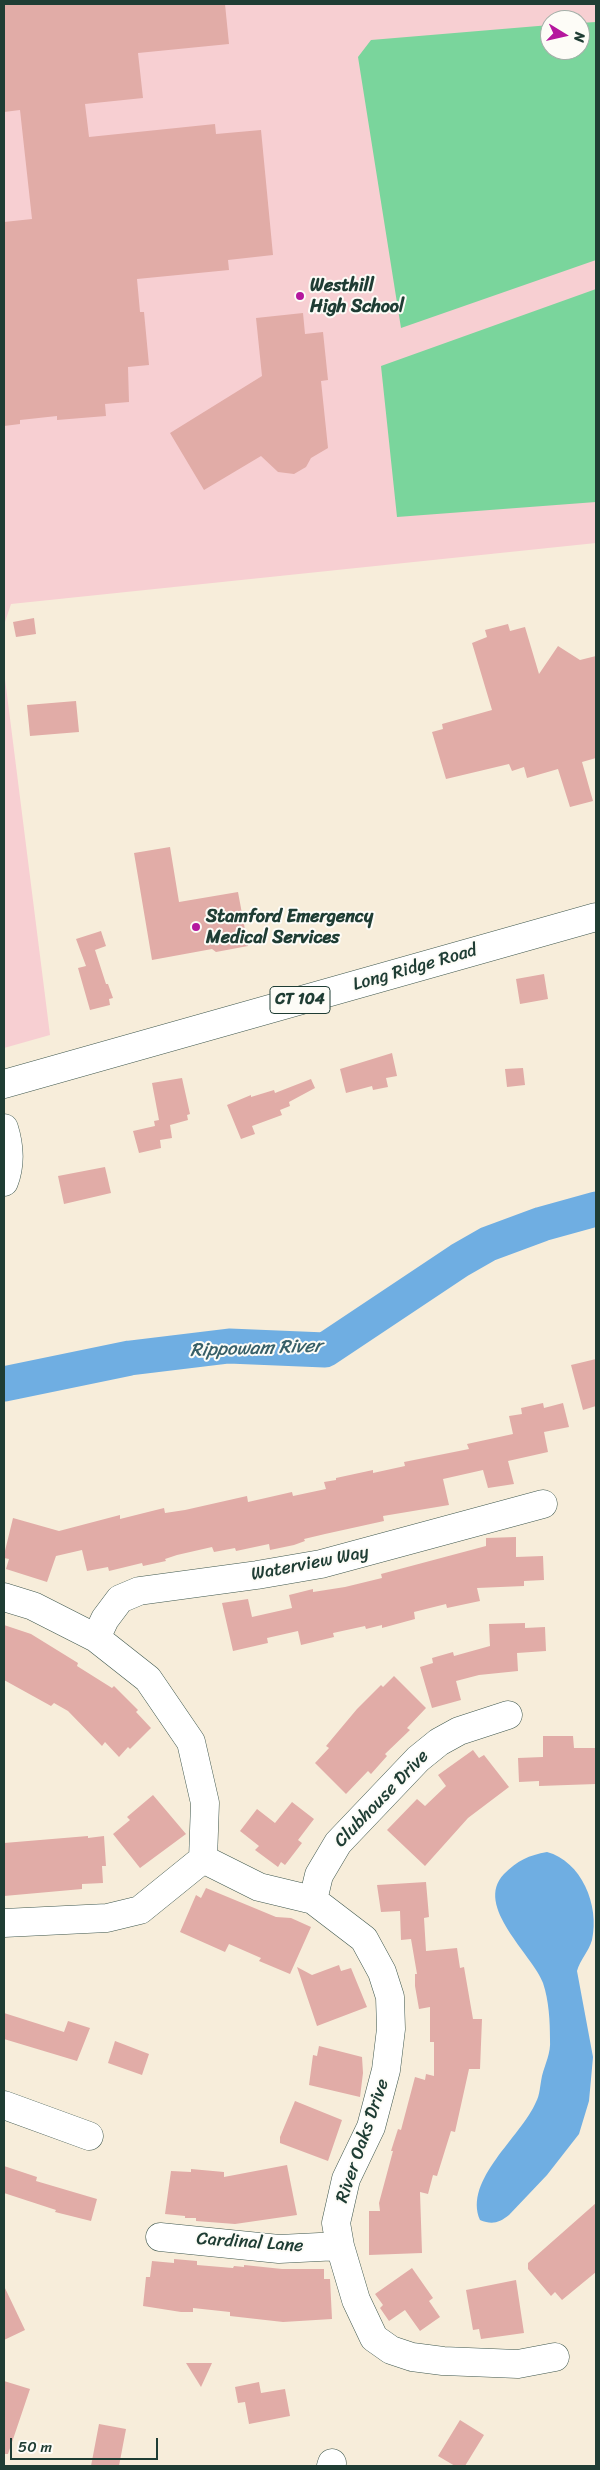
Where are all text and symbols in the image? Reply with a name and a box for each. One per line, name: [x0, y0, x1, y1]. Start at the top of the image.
north arrow: [540, 10, 590, 60]
text: N: [566, 31, 592, 44]
place label: Westhill High School: [310, 275, 404, 318]
marker: Westhill High School: [294, 290, 306, 302]
place label: Stamford Emergency Medical Services: [206, 906, 373, 949]
marker: Stamford Emergency Medical Services: [190, 921, 202, 933]
street label: Long Ridge Road: [351, 940, 479, 996]
road number: CT 104: [270, 986, 330, 1014]
water label: Rippowam River: [190, 1335, 322, 1363]
street label: Waterview Way: [249, 1542, 371, 1586]
street label: Clubhouse Drive: [330, 1746, 434, 1852]
street label: River Oaks Drive: [332, 2076, 394, 2206]
street label: Cardinal Lane: [196, 2228, 304, 2258]
scale bar: [12, 2428, 160, 2460]
text: 50 m: [18, 2434, 52, 2460]

